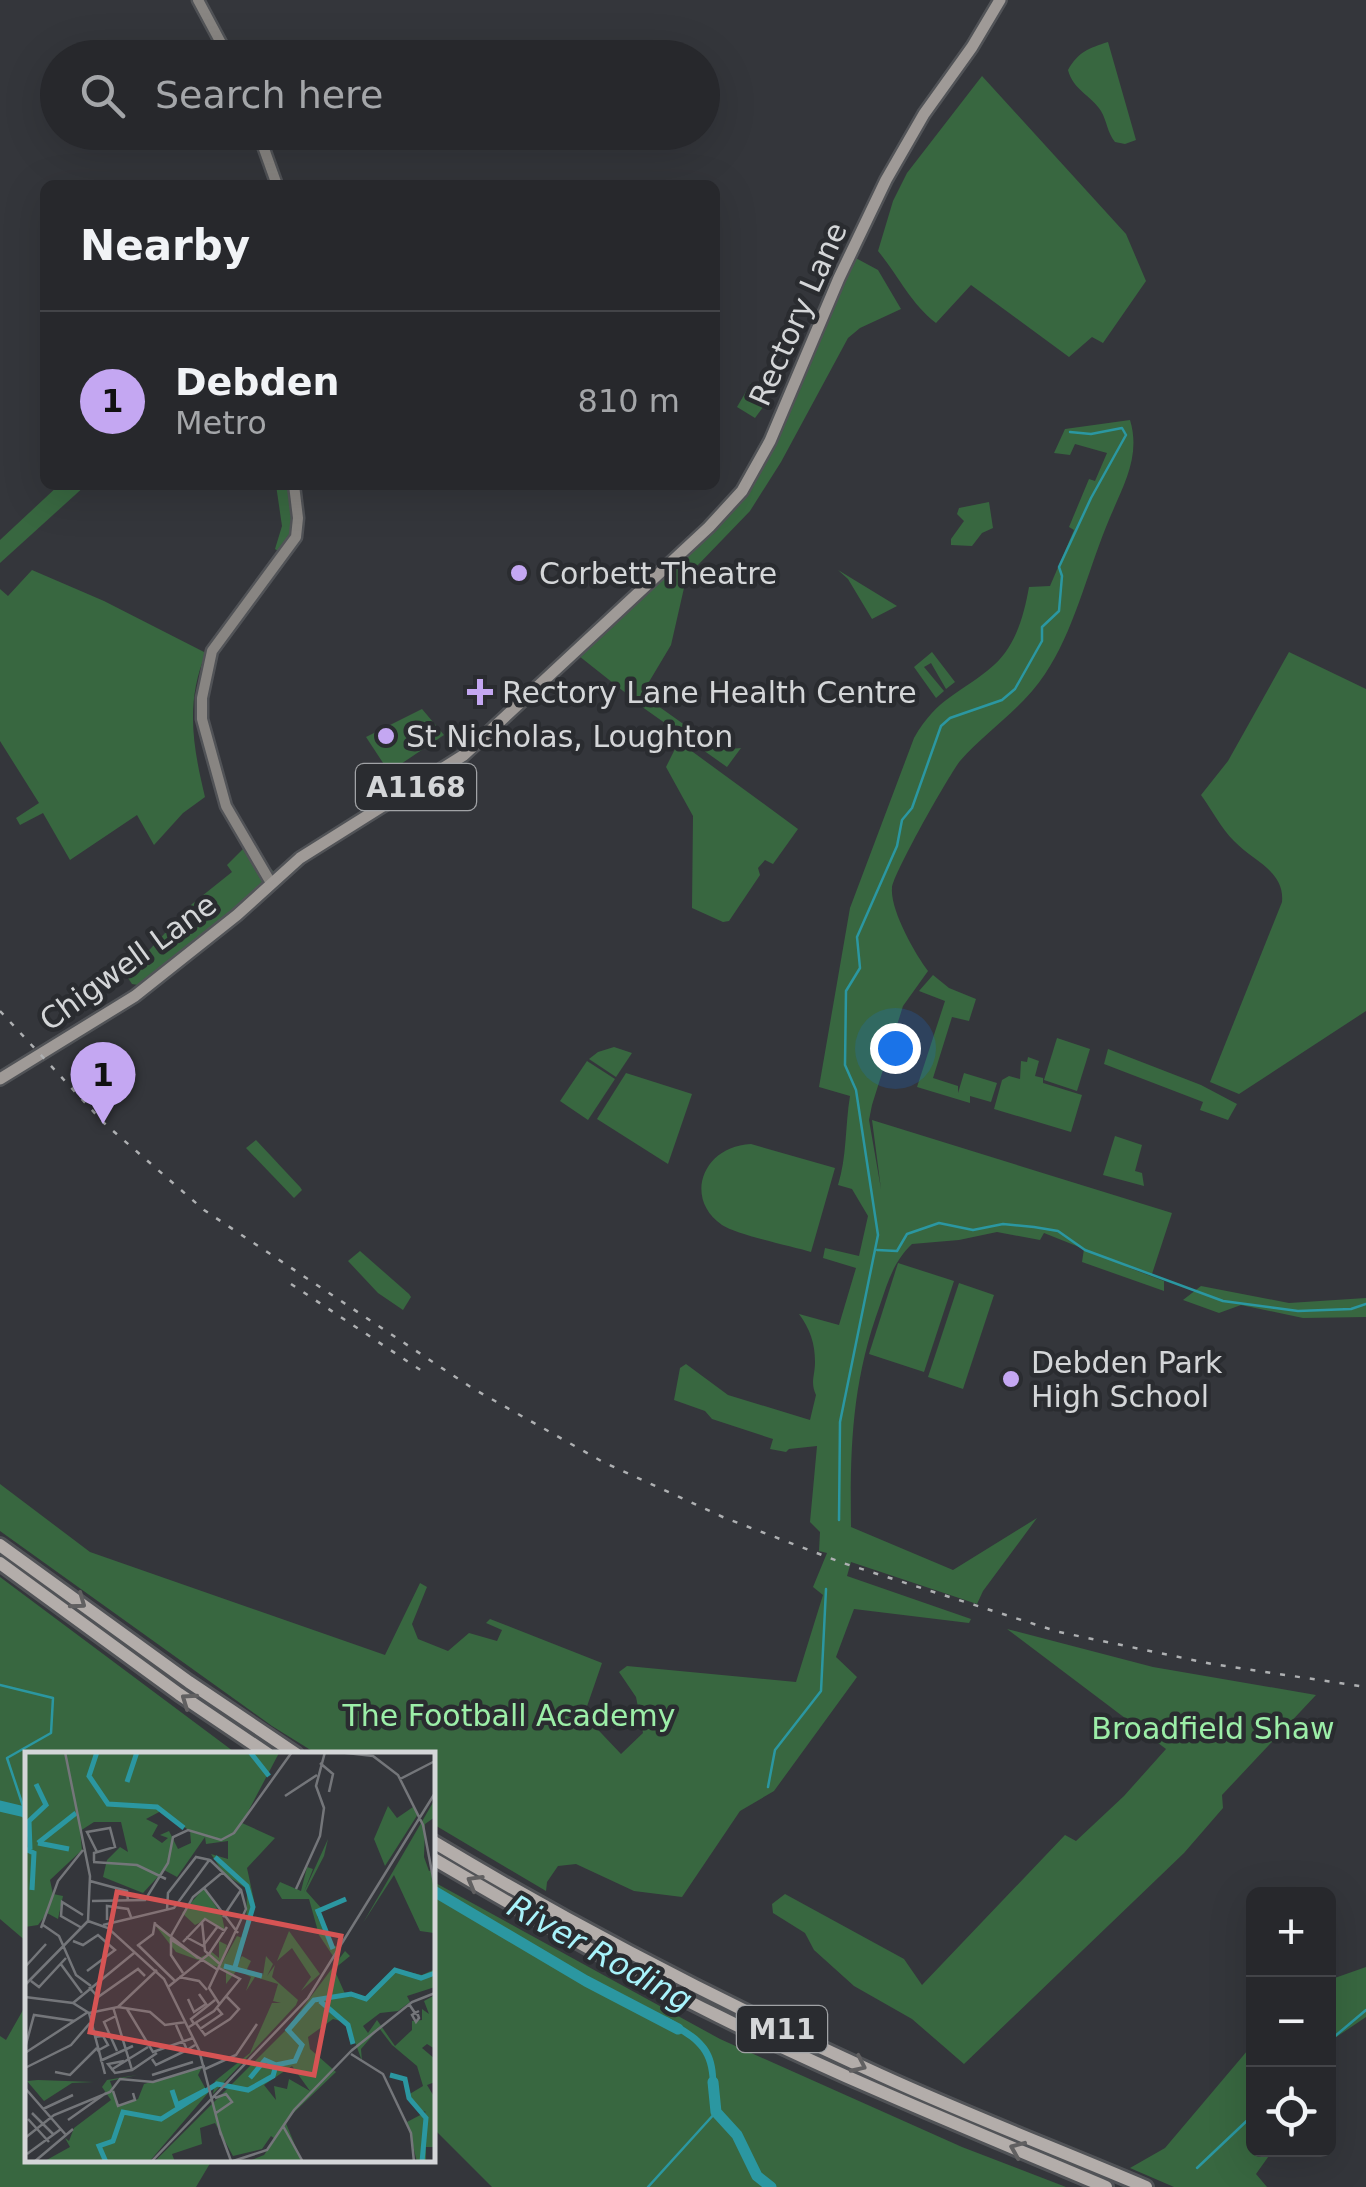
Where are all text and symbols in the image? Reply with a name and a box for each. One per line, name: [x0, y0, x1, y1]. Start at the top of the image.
search box: [40, 40, 720, 150]
icon: search: [75, 68, 130, 123]
text: Search here: [155, 73, 383, 117]
street label: Rectory Lane: [742, 217, 854, 411]
text: Nearby: [80, 221, 250, 270]
text: Debden: [175, 360, 340, 404]
text: 1: [101, 382, 124, 420]
text: 810 m: [578, 382, 680, 420]
text: Metro: [175, 404, 267, 442]
place label: Corbett Theatre: [539, 556, 777, 591]
marker: Corbett Theatre: [508, 562, 530, 584]
place label: Rectory Lane Health Centre: [502, 675, 917, 710]
marker: Rectory Lane Health Centre: [467, 679, 493, 705]
place label: St Nicholas, Loughton: [406, 719, 733, 754]
marker: St Nicholas, Loughton: [375, 725, 397, 747]
road number: A1168: [356, 764, 476, 810]
street label: Chigwell Lane: [33, 886, 223, 1038]
your location: [870, 1023, 921, 1074]
pin: 1: [70, 1042, 136, 1124]
place label: Debden Park High School: [1031, 1345, 1223, 1414]
marker: Debden Park High School: [1000, 1368, 1022, 1390]
one-way arrow: [68, 1591, 86, 1608]
one-way arrow: [180, 1694, 199, 1712]
park label: The Football Academy: [342, 1698, 675, 1733]
park label: Broadfield Shaw: [1091, 1711, 1335, 1746]
inset map: [25, 1752, 435, 2162]
one-way arrow: [467, 1875, 485, 1895]
water label: River Roding: [501, 1887, 699, 2019]
map controls: [1246, 1887, 1336, 2157]
button: +: [1246, 1887, 1336, 1977]
button: −: [1246, 1977, 1336, 2067]
road number: M11: [737, 2006, 827, 2052]
one-way arrow: [849, 2053, 867, 2073]
button: locate: [1246, 2067, 1336, 2157]
one-way arrow: [1009, 2141, 1027, 2161]

